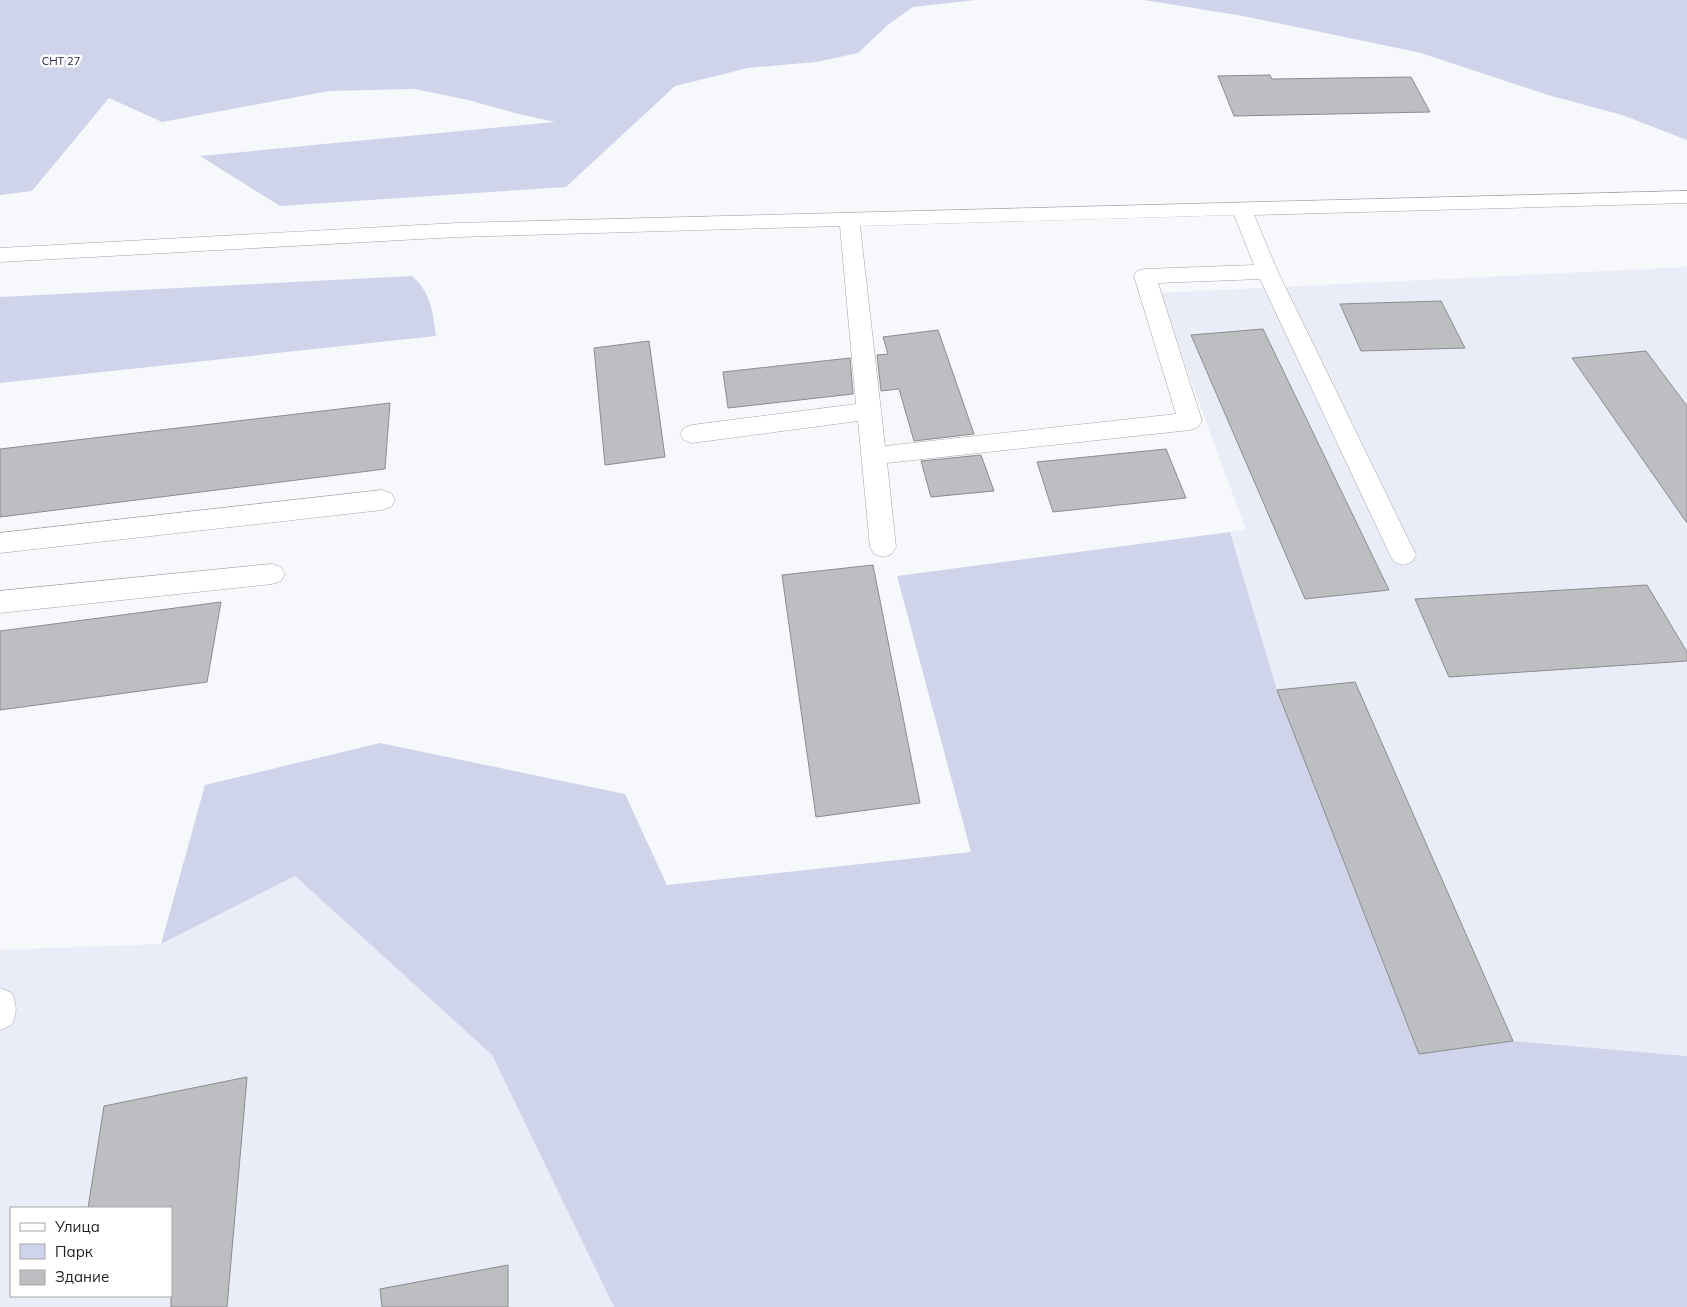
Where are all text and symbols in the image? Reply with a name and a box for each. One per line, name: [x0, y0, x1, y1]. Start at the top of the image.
park label: СНТ 27: [42, 54, 80, 68]
legend: [10, 1207, 172, 1297]
text: Улица: [54, 1217, 100, 1236]
text: Парк: [55, 1242, 94, 1261]
text: Здание: [55, 1267, 109, 1286]

